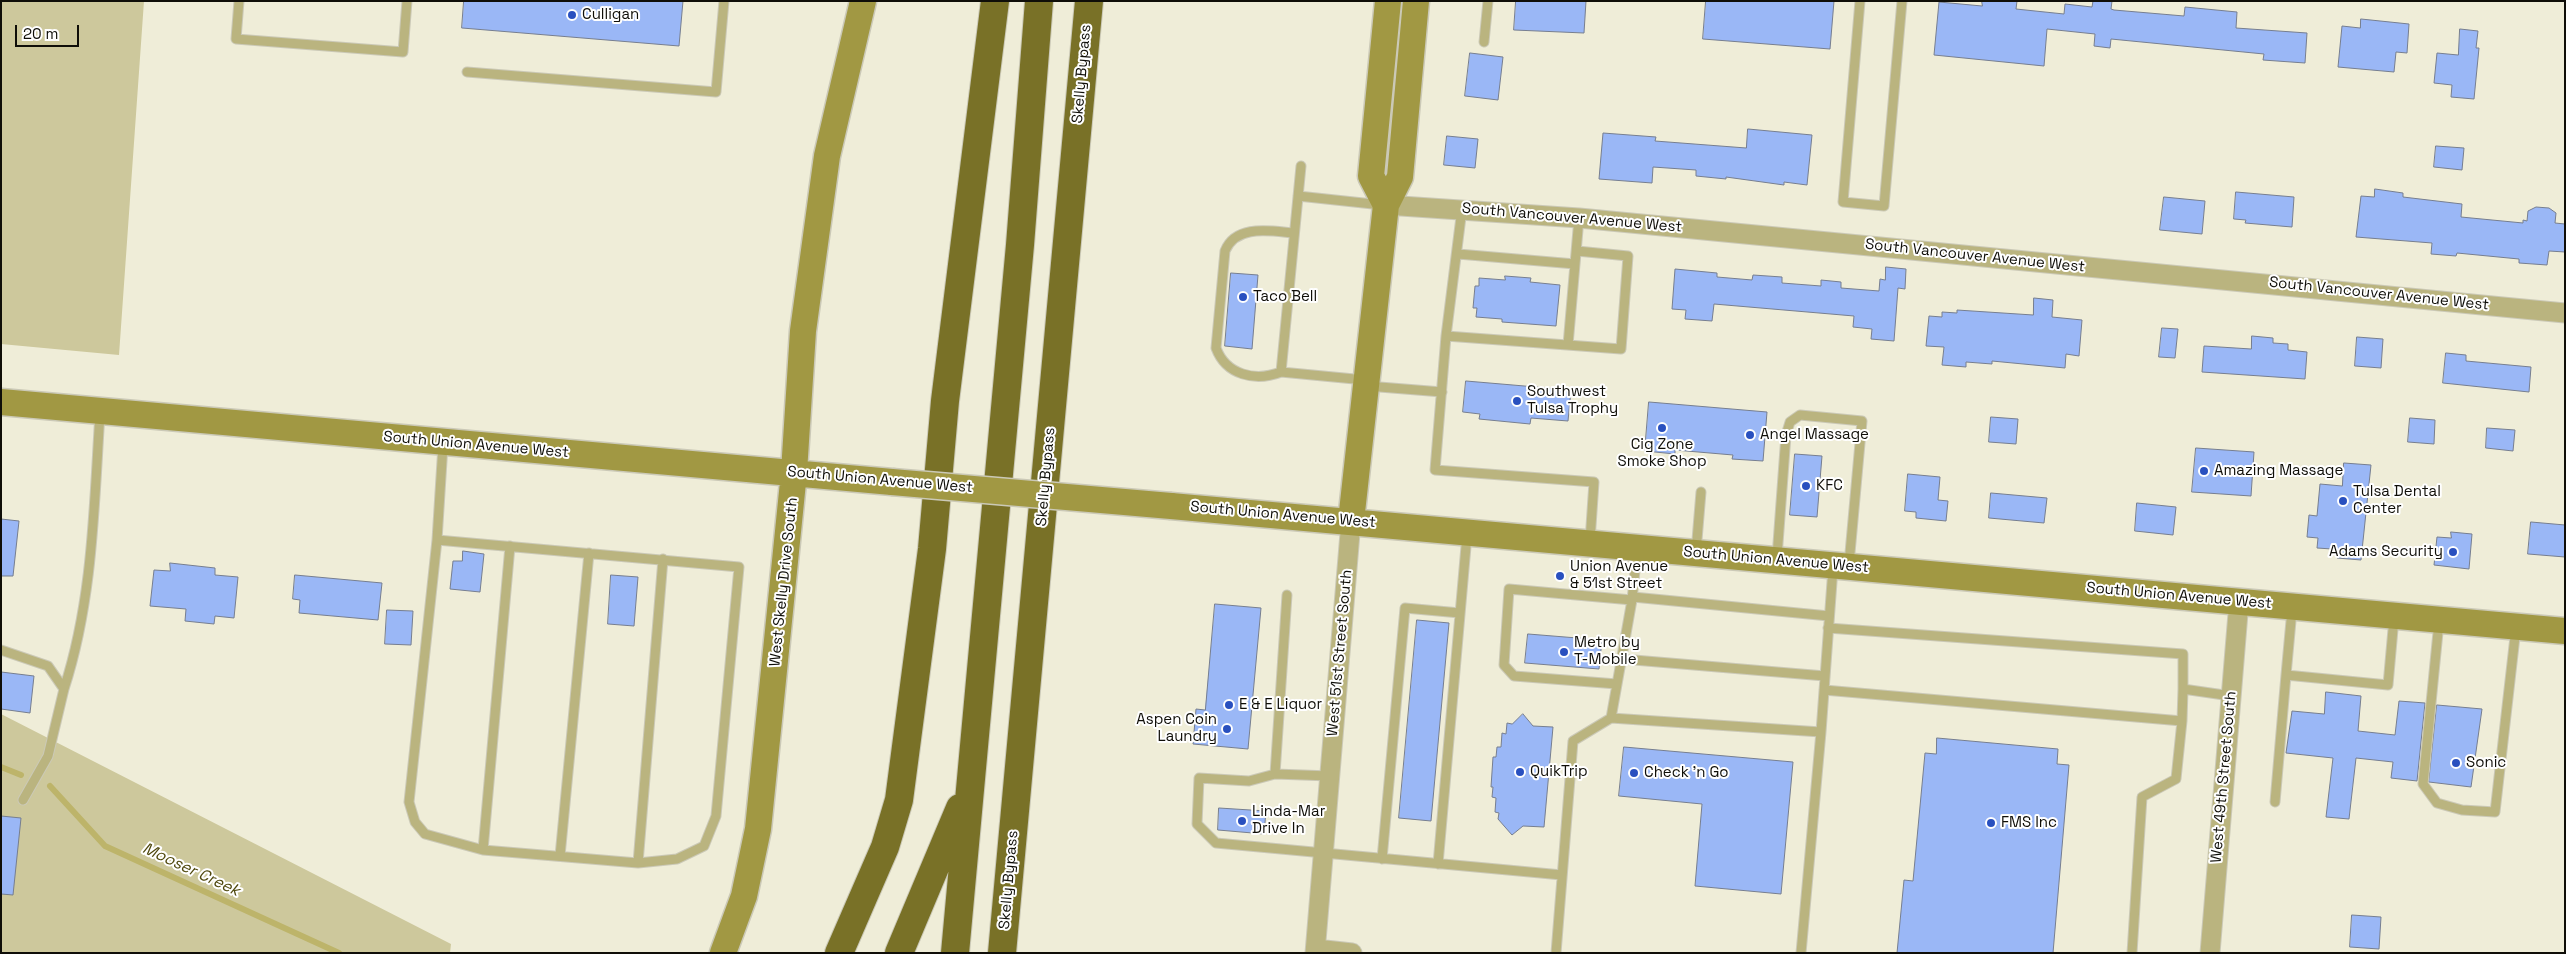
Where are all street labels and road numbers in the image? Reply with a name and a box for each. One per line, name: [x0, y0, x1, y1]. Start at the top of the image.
street label: Skelly Bypass: [1069, 24, 1095, 124]
street label: South Vancouver Avenue West: [1461, 199, 1683, 237]
street label: South Vancouver Avenue West: [1864, 235, 2086, 277]
street label: South Vancouver Avenue West: [2268, 273, 2490, 315]
street label: Skelly Bypass: [1033, 427, 1059, 527]
street label: South Union Avenue West: [383, 428, 569, 462]
street label: South Union Avenue West: [787, 463, 973, 497]
street label: West Skelly Drive South: [766, 497, 802, 667]
street label: South Union Avenue West: [1190, 498, 1376, 532]
street label: South Union Avenue West: [1683, 543, 1869, 577]
street label: West 51st Street South: [1324, 569, 1356, 737]
street label: South Union Avenue West: [2086, 579, 2272, 613]
street label: West 49th Street South: [2208, 690, 2240, 864]
street label: Skelly Bypass: [996, 830, 1022, 930]

